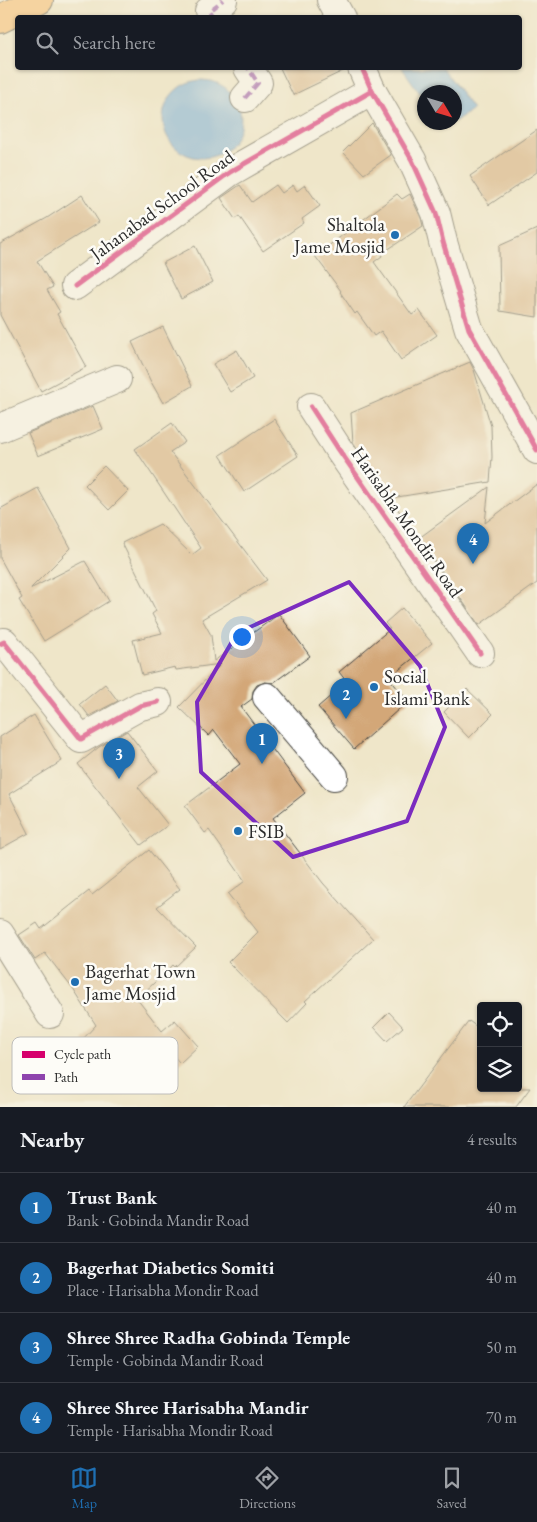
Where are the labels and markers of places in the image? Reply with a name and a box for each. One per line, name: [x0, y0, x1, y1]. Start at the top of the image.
place label: Shaltola Jame Mosjid: [292, 212, 385, 259]
marker: Shaltola Jame Mosjid: [389, 229, 401, 241]
pin: 4: [457, 523, 489, 564]
place label: Social Islami Bank: [384, 664, 471, 711]
pin: 2: [330, 678, 362, 719]
marker: Social Islami Bank: [368, 681, 380, 693]
pin: 1: [246, 723, 278, 764]
pin: 3: [103, 738, 135, 779]
place label: FSIB: [248, 819, 284, 844]
marker: FSIB: [232, 825, 244, 837]
place label: Bagerhat Town Jame Mosjid: [83, 959, 196, 1006]
marker: Bagerhat Town Jame Mosjid: [69, 976, 81, 988]

